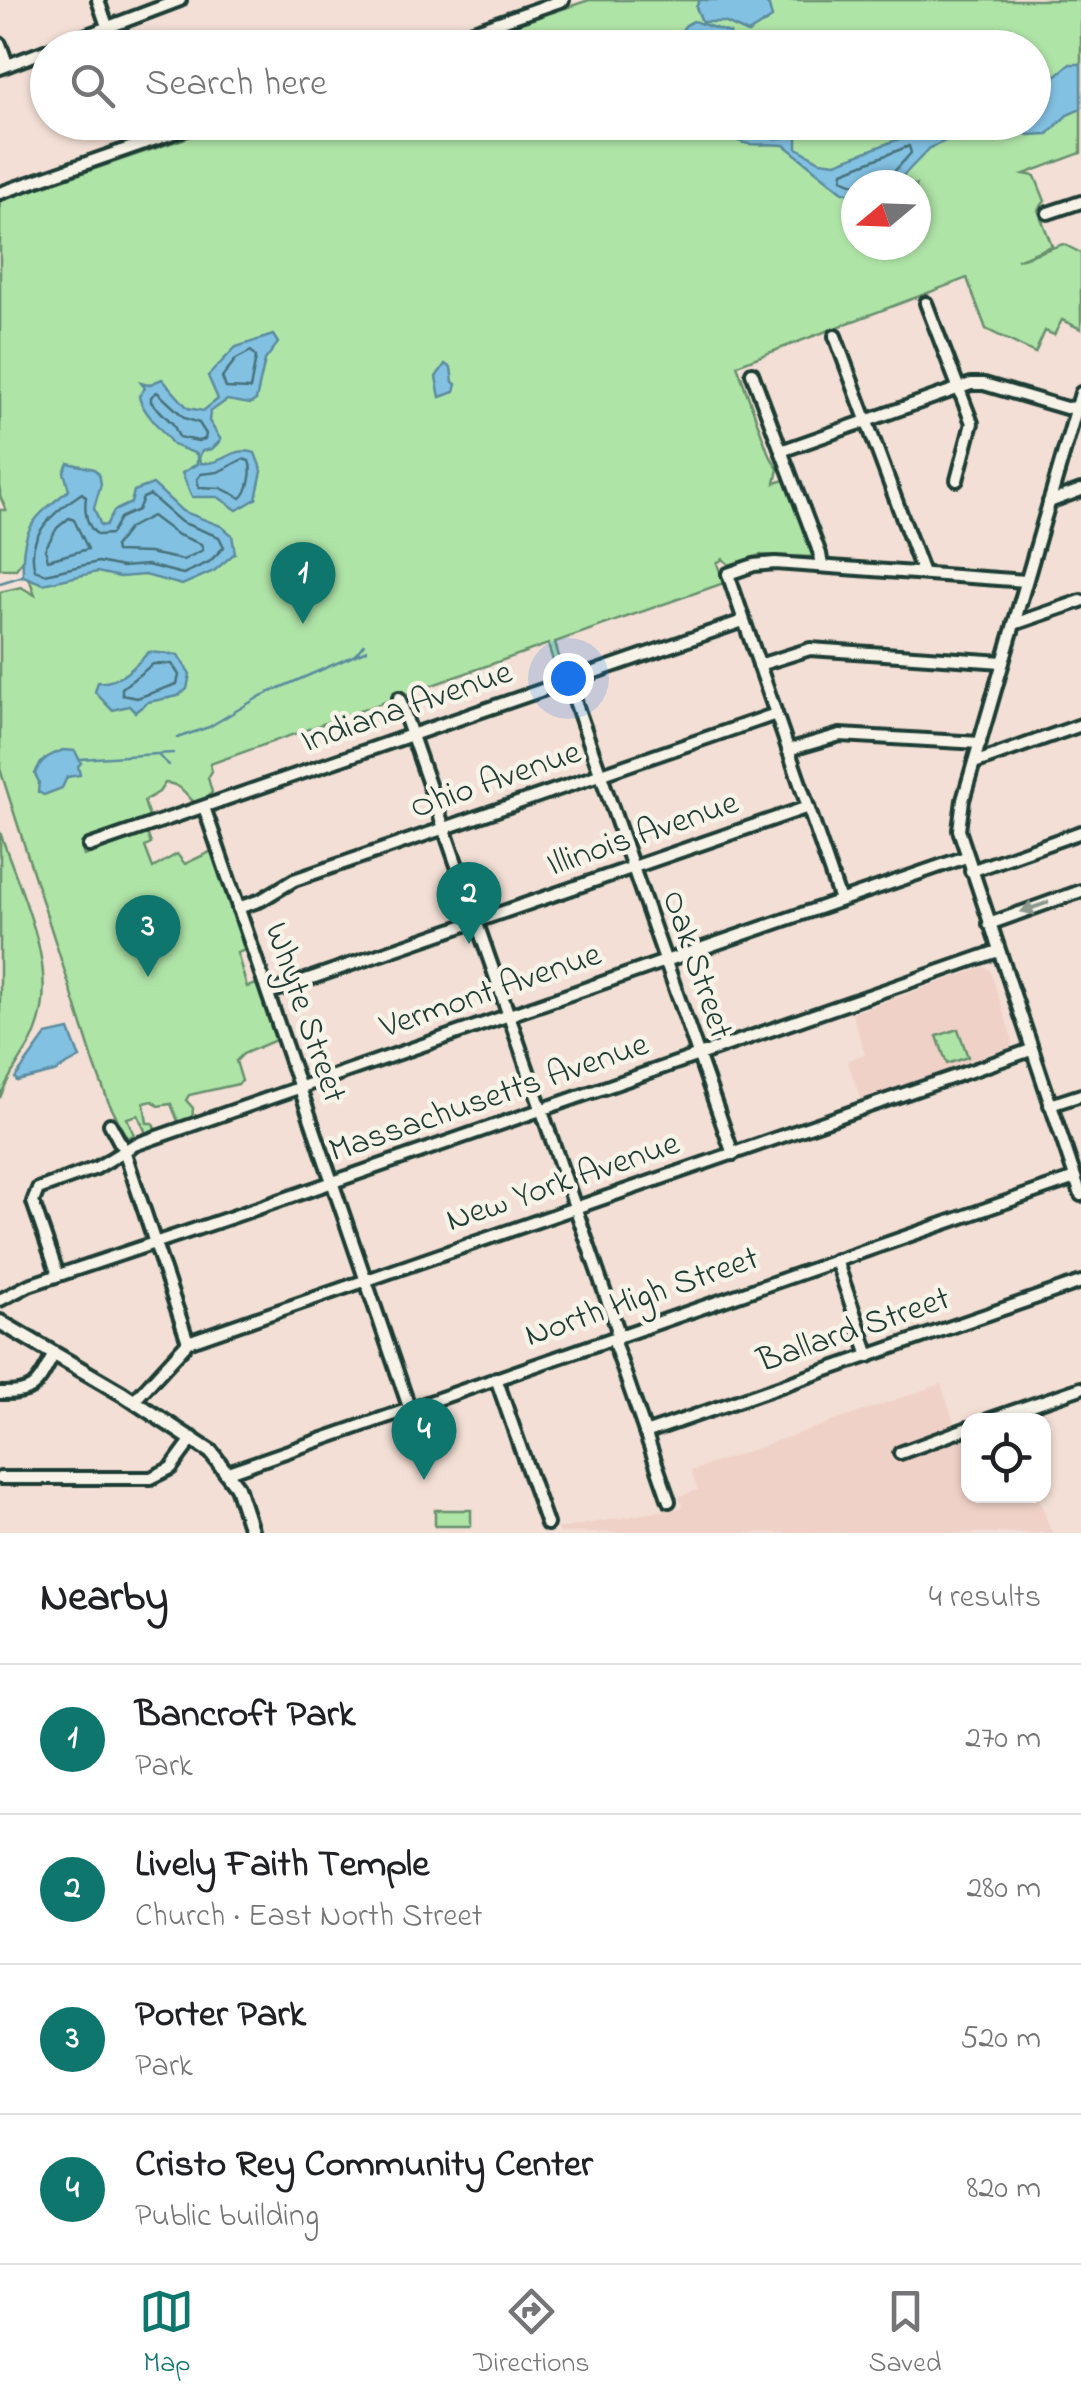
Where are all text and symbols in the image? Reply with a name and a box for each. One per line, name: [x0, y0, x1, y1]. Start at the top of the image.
search box: [30, 30, 1051, 140]
text: Search here: [145, 57, 327, 113]
icon: search: [65, 58, 120, 113]
north arrow: [841, 170, 931, 260]
pin: 1: [270, 542, 336, 624]
street label: Indiana Avenue: [295, 648, 520, 768]
your location: [543, 653, 594, 704]
street label: Ohio Avenue: [404, 728, 589, 834]
street label: Illinois Avenue: [540, 778, 746, 892]
pin: 2: [436, 862, 502, 944]
street label: Oak Street: [647, 884, 745, 1046]
pin: 3: [116, 894, 180, 977]
one-way arrow: [1019, 901, 1049, 916]
street label: Whyte Street: [249, 916, 359, 1110]
street label: Vermont Avenue: [373, 930, 609, 1054]
street label: Massachusetts Avenue: [322, 1020, 656, 1178]
street label: New York Avenue: [439, 1119, 687, 1247]
street label: North High Street: [518, 1234, 766, 1362]
street label: Ballard Street: [750, 1274, 957, 1388]
pin: 4: [392, 1398, 456, 1480]
map controls: [961, 1413, 1051, 1503]
button: locate: [961, 1413, 1051, 1503]
text: Nearby: [40, 1568, 168, 1629]
text: 4 results: [929, 1575, 1041, 1622]
text: Bancroft Park: [135, 1688, 355, 1744]
text: 1: [67, 1716, 78, 1763]
text: 270 m: [965, 1716, 1041, 1763]
text: Park: [135, 1744, 193, 1791]
text: Lively Faith Temple: [135, 1838, 429, 1894]
text: 2: [65, 1866, 80, 1913]
text: 280 m: [966, 1866, 1041, 1913]
text: Church · East North Street: [135, 1894, 483, 1941]
text: Porter Park: [135, 1988, 306, 2044]
text: 3: [66, 2016, 79, 2063]
text: 520 m: [960, 2016, 1041, 2063]
text: Park: [135, 2044, 193, 2091]
text: Cristo Rey Community Center: [135, 2138, 593, 2194]
text: 4: [66, 2166, 79, 2213]
text: 820 m: [966, 2166, 1041, 2213]
text: Public building: [135, 2194, 319, 2241]
tab: Map: [139, 2284, 194, 2385]
tab: Directions: [473, 2284, 590, 2385]
tab: Saved: [869, 2284, 942, 2385]

